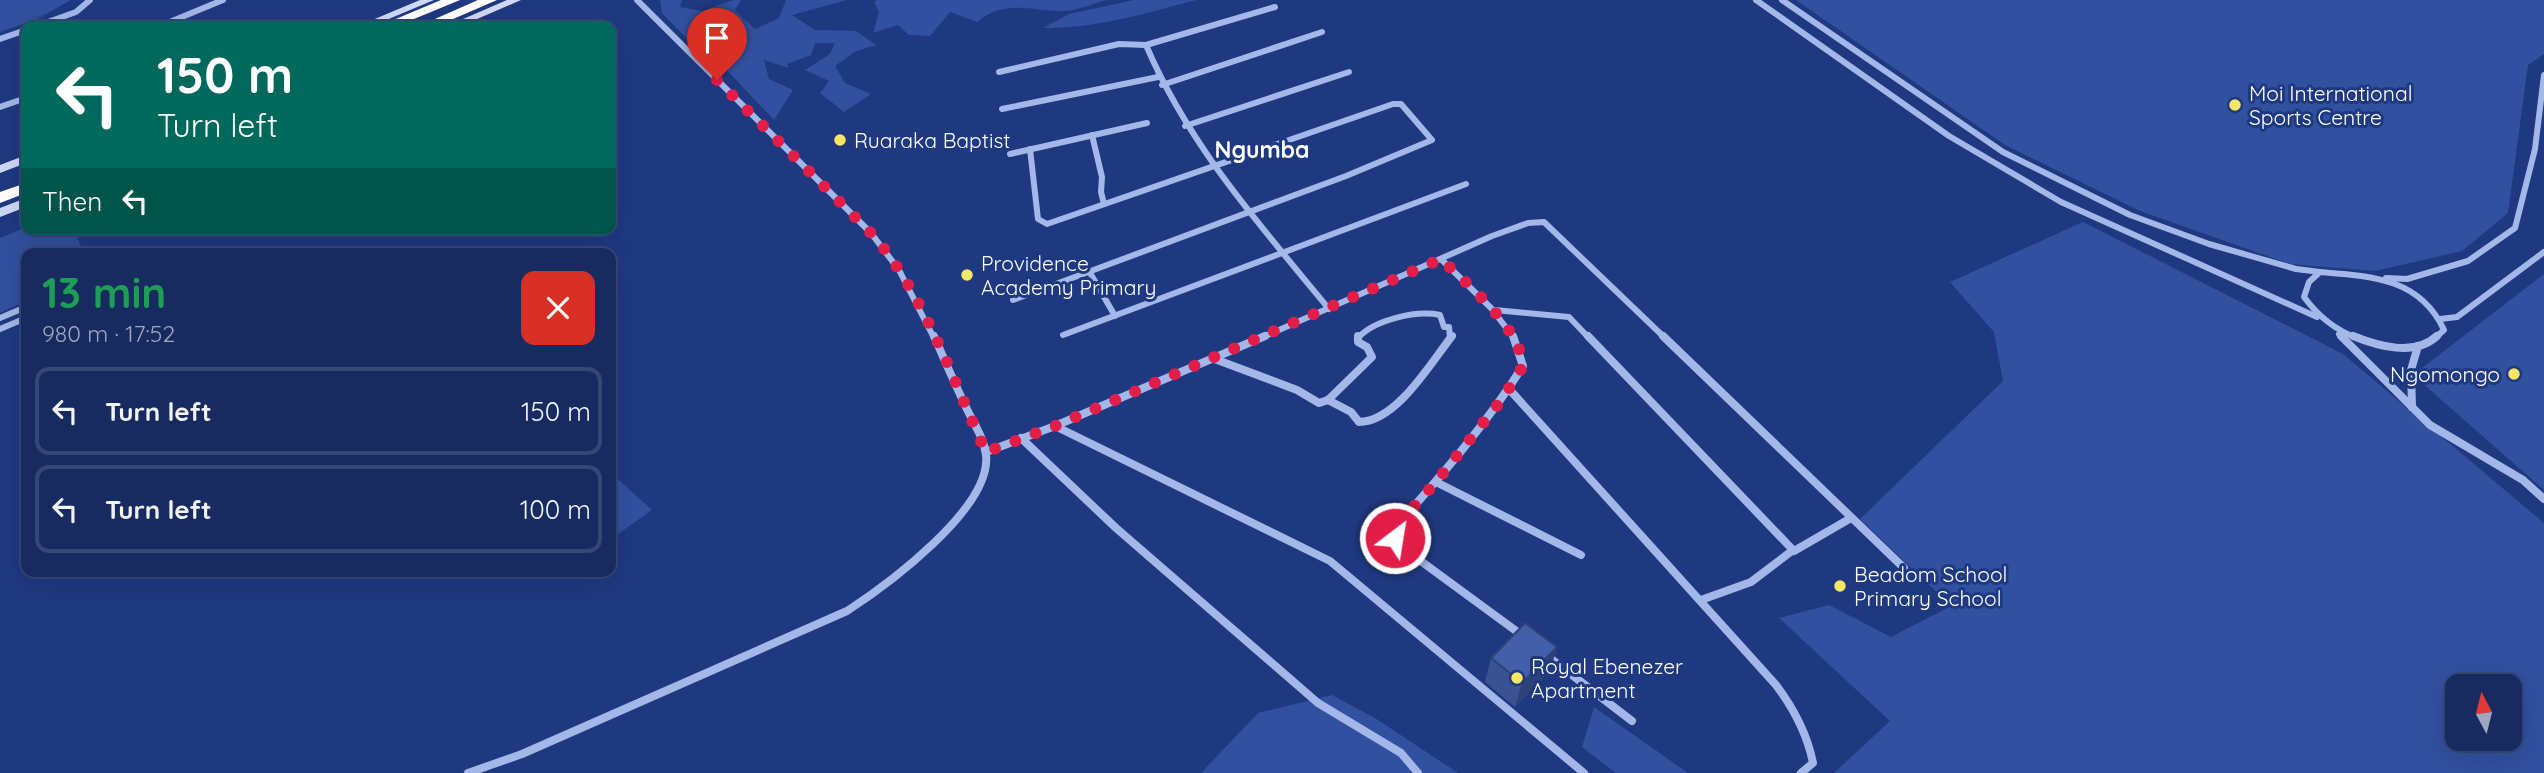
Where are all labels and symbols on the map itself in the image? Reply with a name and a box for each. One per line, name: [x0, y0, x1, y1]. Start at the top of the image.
pin: [687, 8, 747, 80]
place label: Moi International Sports Centre: [2249, 80, 2412, 130]
marker: Moi International Sports Centre: [2227, 97, 2243, 113]
place label: Ruaraka Baptist: [854, 127, 1010, 153]
marker: Ruaraka Baptist: [832, 132, 848, 148]
district label: Ngumba: [1215, 135, 1310, 164]
place label: Providence Academy Primary: [981, 250, 1156, 300]
marker: Providence Academy Primary: [959, 267, 975, 283]
place label: Ngomongo: [2390, 361, 2500, 387]
marker: Ngomongo: [2506, 366, 2522, 382]
position arrow: [1358, 501, 1432, 575]
place label: Beadom School Primary School: [1854, 561, 2007, 611]
marker: Beadom School Primary School: [1832, 578, 1848, 594]
place label: Royal Ebenezer Apartment: [1531, 653, 1683, 703]
marker: Royal Ebenezer Apartment: [1509, 670, 1525, 686]
north arrow: [2445, 674, 2522, 751]

